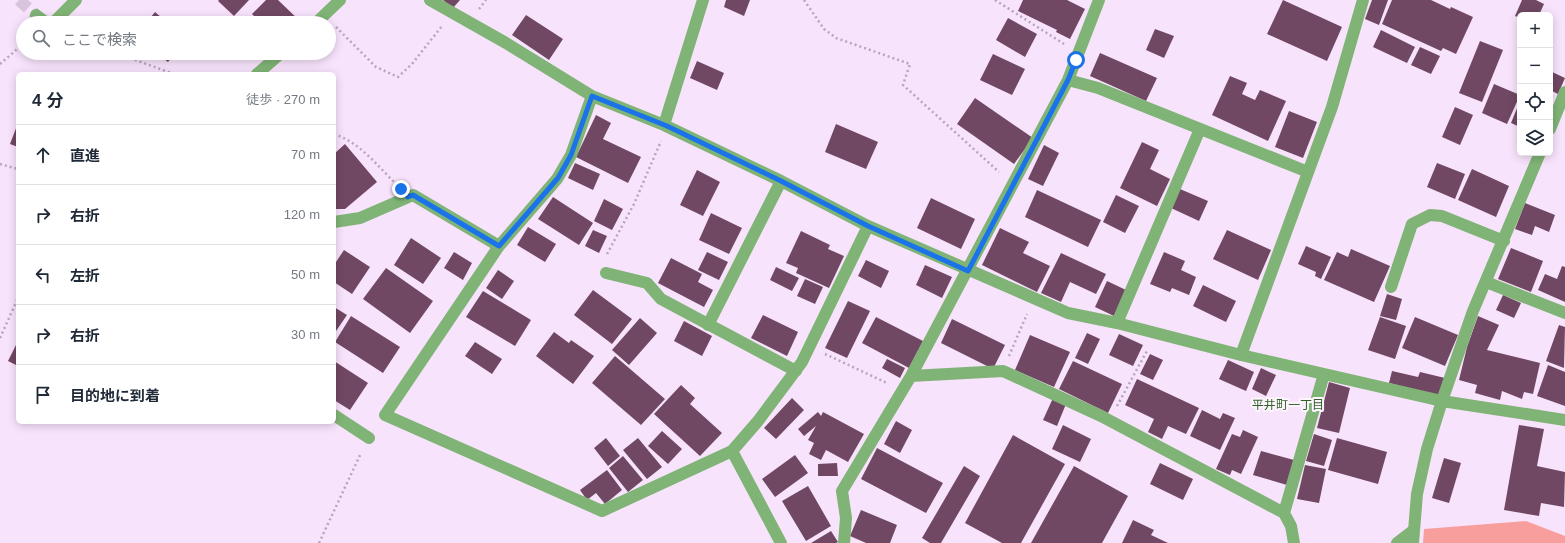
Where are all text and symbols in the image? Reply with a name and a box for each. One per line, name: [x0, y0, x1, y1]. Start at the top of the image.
map controls: [1517, 12, 1553, 156]
button: +: [1517, 12, 1553, 48]
search box: [16, 16, 336, 60]
icon: search: [30, 27, 52, 49]
text: ここで検索: [62, 31, 137, 48]
button: −: [1517, 48, 1553, 84]
route start: [1067, 51, 1085, 69]
button: locate: [1517, 84, 1553, 120]
text: 4 分: [32, 91, 63, 110]
text: 徒歩 · 270 m: [246, 92, 320, 107]
button: layers: [1517, 120, 1553, 156]
icon: ahead: [32, 144, 54, 166]
text: 直進: [70, 147, 100, 164]
text: 70 m: [291, 147, 320, 162]
route end: [392, 180, 410, 198]
icon: right: [32, 204, 54, 226]
text: 右折: [70, 207, 100, 224]
text: 120 m: [284, 207, 320, 222]
icon: left: [32, 264, 54, 286]
text: 左折: [70, 267, 100, 284]
text: 50 m: [291, 267, 320, 282]
icon: right: [32, 324, 54, 346]
text: 右折: [70, 327, 100, 344]
text: 30 m: [291, 327, 320, 342]
icon: arrive: [32, 384, 54, 406]
text: 目的地に到着: [70, 387, 160, 404]
district label: 平井町一丁目: [1252, 398, 1324, 412]

